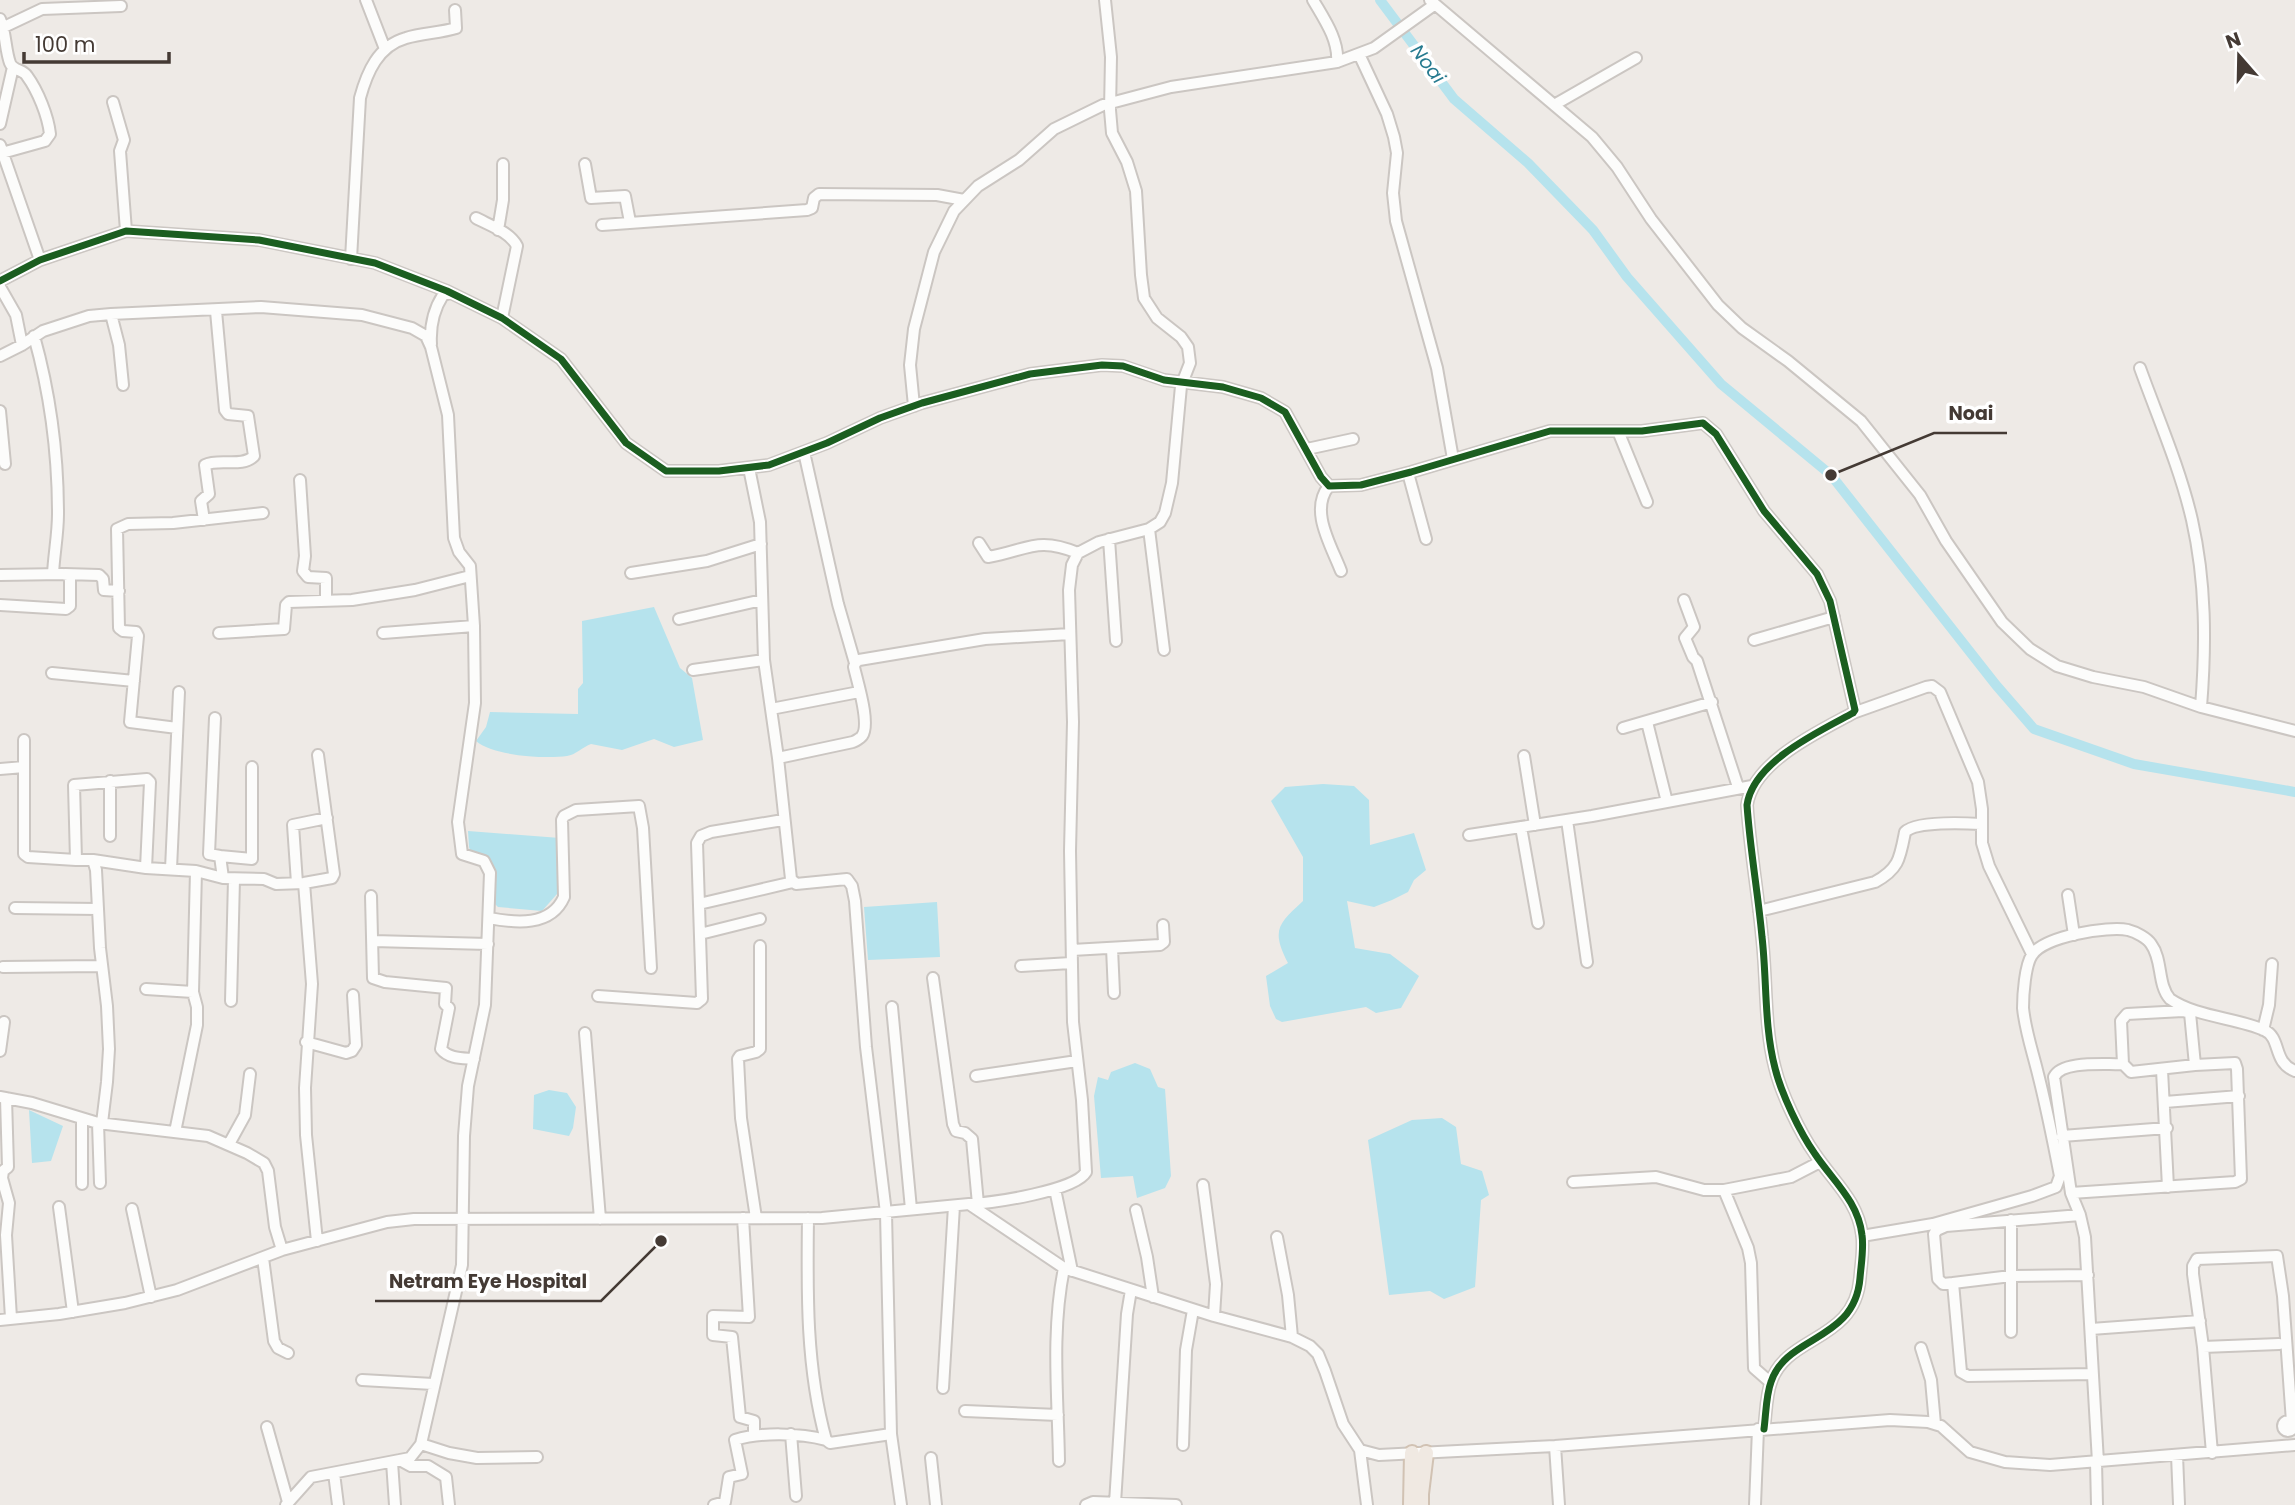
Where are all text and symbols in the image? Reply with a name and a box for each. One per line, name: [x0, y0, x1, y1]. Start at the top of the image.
scale bar: [24, 21, 170, 65]
north arrow: [2204, 21, 2274, 91]
text: N: [2222, 25, 2245, 56]
text: 100 m: [35, 30, 95, 59]
water label: Noai: [1404, 39, 1452, 90]
callout: Noai: [1934, 393, 2007, 433]
text: Noai: [1949, 400, 1993, 427]
callout: Netram Eye Hospital: [375, 1261, 601, 1301]
text: Netram Eye Hospital: [389, 1268, 587, 1295]

